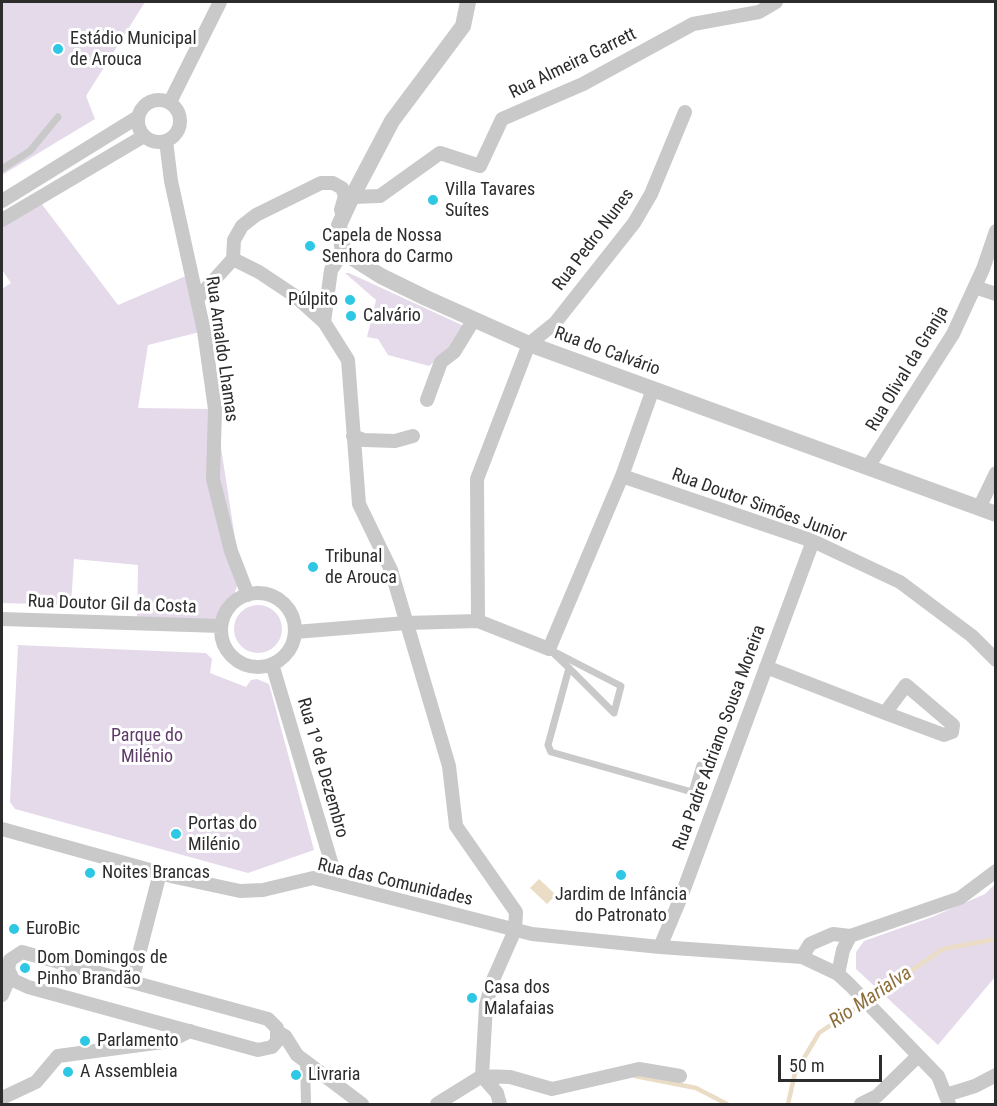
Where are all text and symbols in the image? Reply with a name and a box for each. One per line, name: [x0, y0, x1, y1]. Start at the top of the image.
street label: Rua Almeira Garrett: [506, 24, 640, 104]
place label: Estádio Municipal de Arouca: [70, 28, 197, 70]
marker: Estádio Municipal de Arouca: [51, 42, 65, 56]
place label: Villa Tavares Suítes: [445, 179, 535, 222]
street label: Rua Pedro Nunes: [549, 185, 639, 295]
marker: Villa Tavares Suítes: [426, 193, 440, 207]
place label: Capela de Nossa Senhora do Carmo: [322, 225, 453, 268]
marker: Capela de Nossa Senhora do Carmo: [303, 239, 317, 253]
street label: Rua Arnaldo Lhamas: [200, 275, 242, 423]
place label: Púlpito: [288, 289, 338, 311]
marker: Púlpito: [343, 293, 357, 307]
street label: Rua Olival da Granja: [862, 303, 954, 435]
place label: Calvário: [363, 305, 421, 327]
marker: Calvário: [344, 309, 358, 323]
street label: Rua do Calvário: [551, 323, 663, 381]
street label: Rua Doutor Simões Junior: [669, 464, 849, 548]
place label: Tribunal de Arouca: [325, 546, 397, 588]
marker: Tribunal de Arouca: [306, 560, 320, 574]
street label: Rua Doutor Gil da Costa: [27, 591, 197, 619]
street label: Rua Padre Adriano Sousa Moreira: [669, 622, 771, 854]
street label: Rua 1º de Dezembro: [292, 696, 352, 840]
park label: Parque do Milénio: [111, 725, 183, 768]
place label: Portas do Milénio: [188, 813, 257, 856]
marker: Portas do Milénio: [169, 827, 183, 841]
street label: Rua das Comunidades: [315, 855, 475, 911]
place label: Noites Brancas: [102, 862, 210, 884]
marker: Noites Brancas: [83, 866, 97, 880]
marker: Jardim de Infância do Patronato: [614, 868, 628, 882]
place label: Jardim de Infância do Patronato: [555, 884, 687, 926]
place label: EuroBic: [26, 918, 80, 940]
marker: EuroBic: [7, 922, 21, 936]
place label: Dom Domingos de Pinho Brandão: [37, 947, 167, 990]
marker: Dom Domingos de Pinho Brandão: [18, 961, 32, 975]
water label: Rio Marialva: [825, 962, 917, 1034]
place label: Casa dos Malafaias: [484, 977, 554, 1020]
marker: Casa dos Malafaias: [465, 991, 479, 1005]
place label: Parlamento: [97, 1030, 179, 1052]
marker: Parlamento: [78, 1034, 92, 1048]
scale bar: [781, 1043, 884, 1081]
text: 50 m: [789, 1055, 824, 1076]
place label: A Assembleia: [80, 1061, 177, 1083]
place label: Livraria: [308, 1064, 360, 1086]
marker: A Assembleia: [61, 1065, 75, 1079]
marker: Livraria: [289, 1068, 303, 1082]

